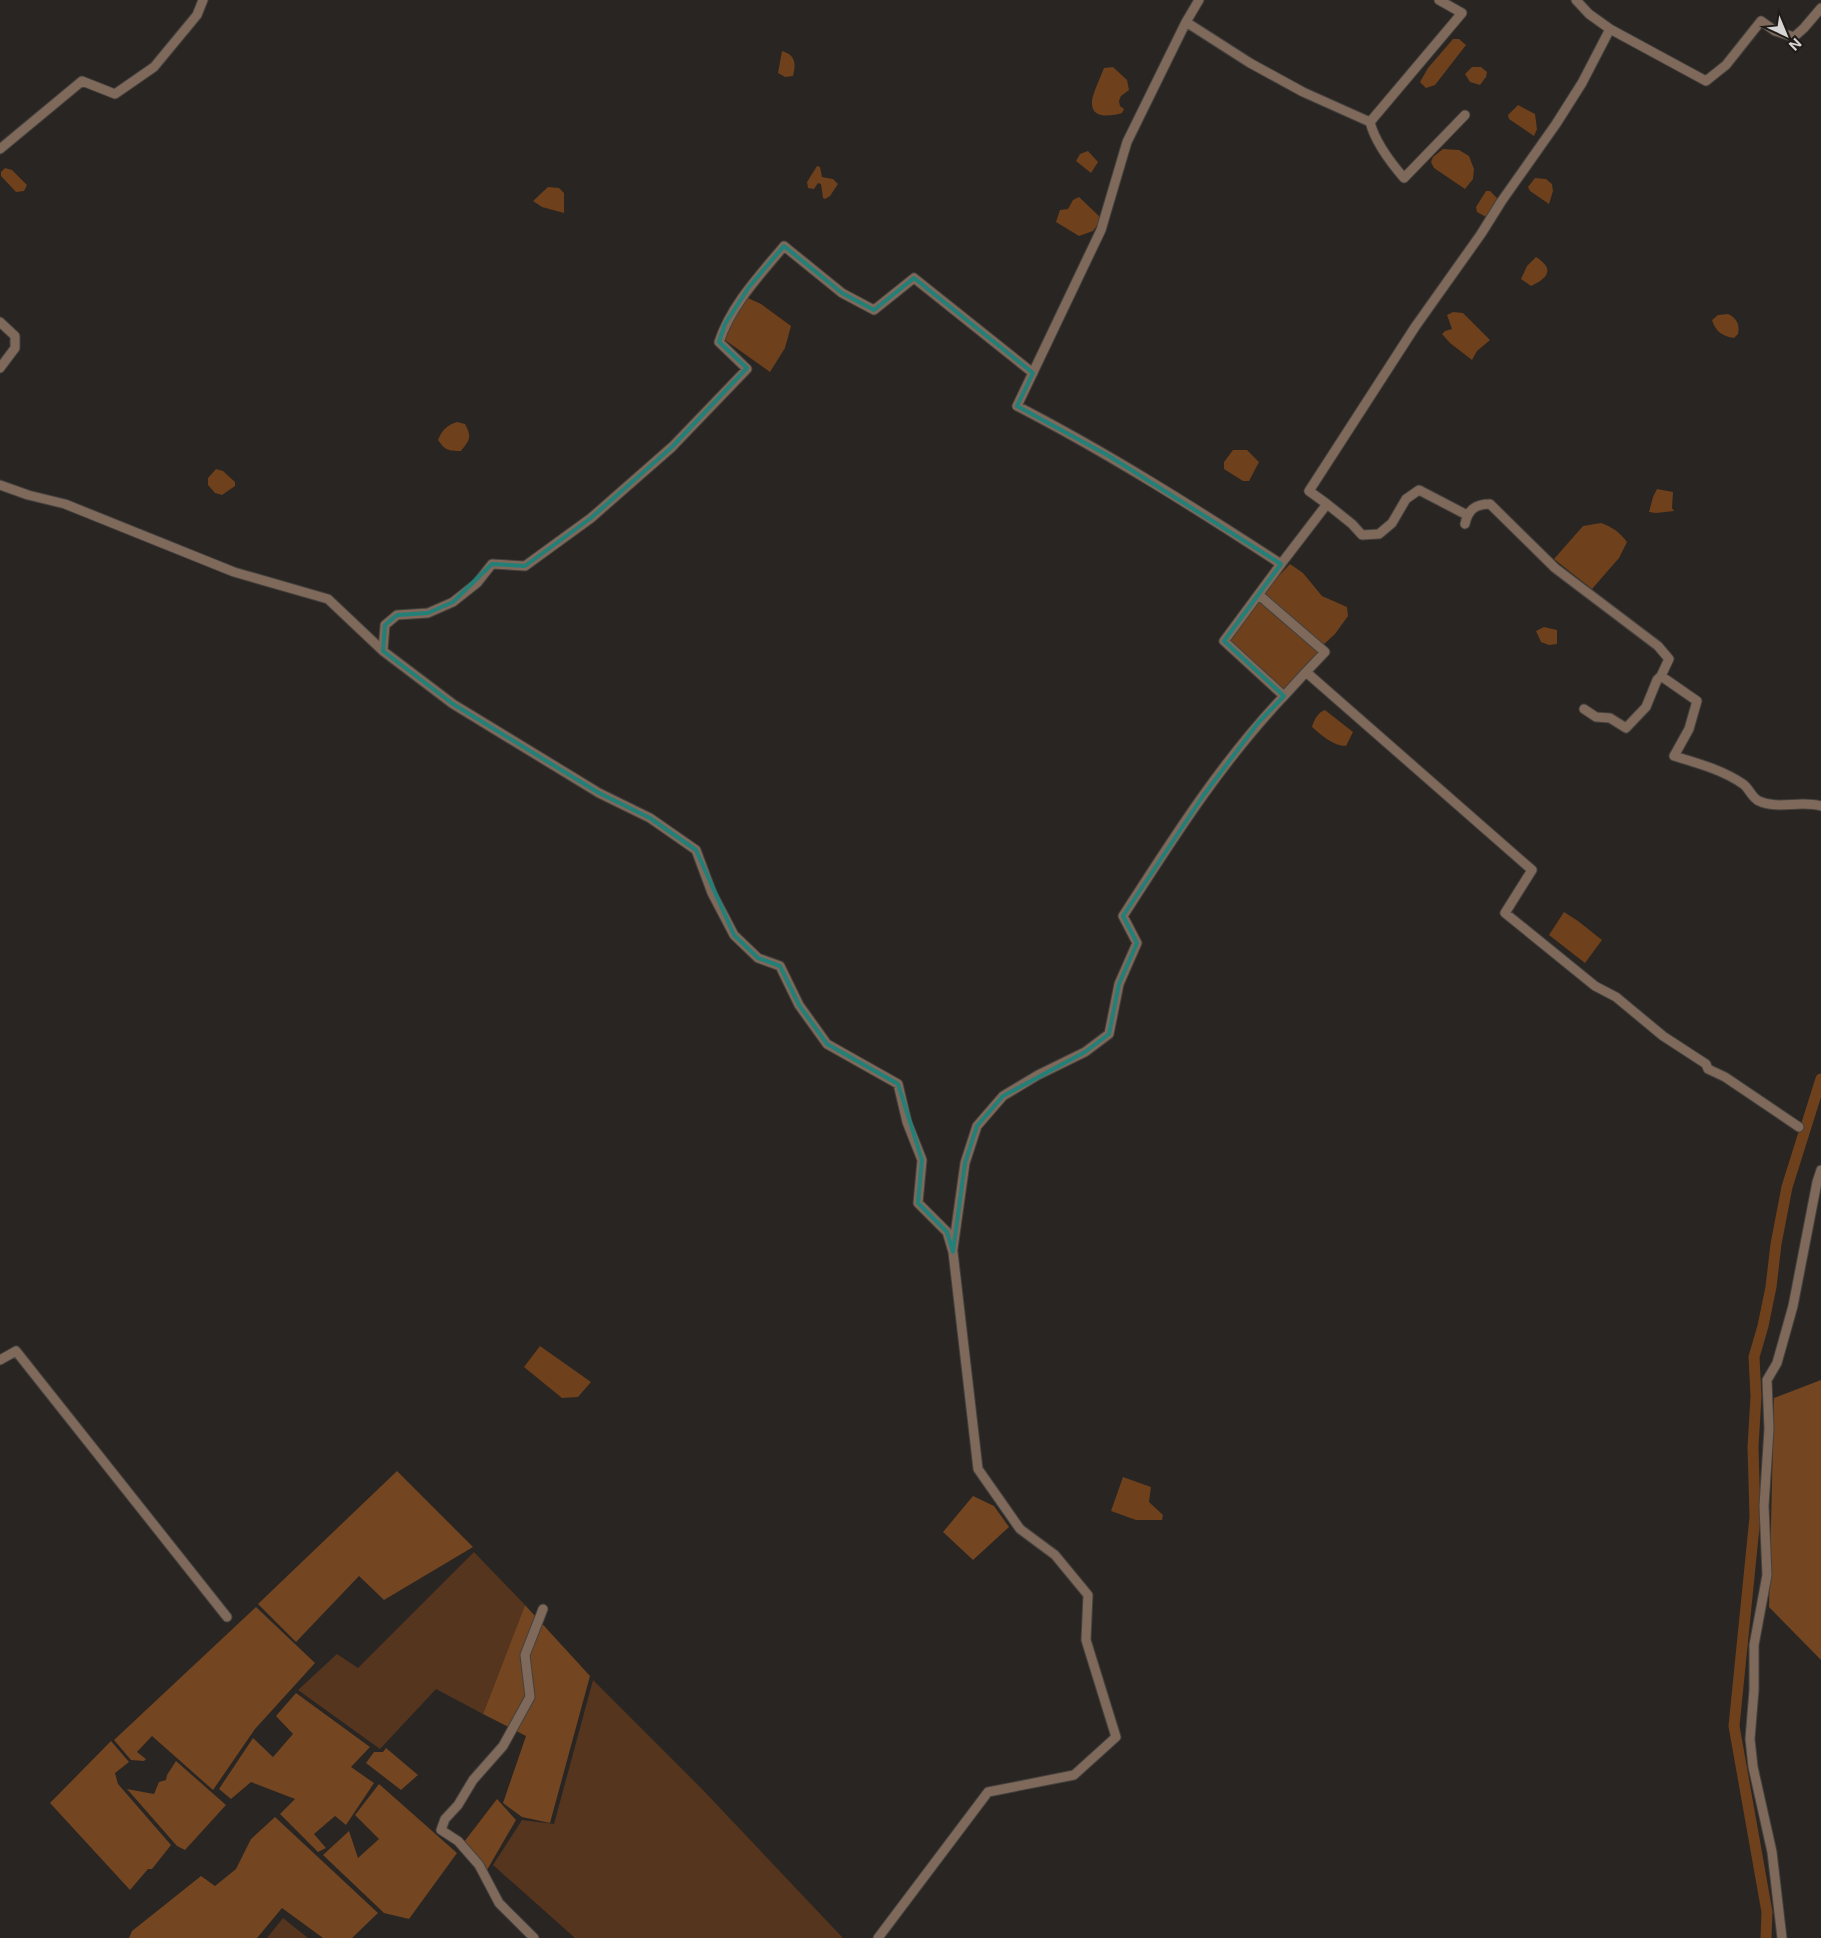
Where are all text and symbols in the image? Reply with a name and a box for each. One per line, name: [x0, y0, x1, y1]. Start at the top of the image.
north arrow: [1761, 10, 1811, 60]
text: N: [1786, 35, 1805, 55]

